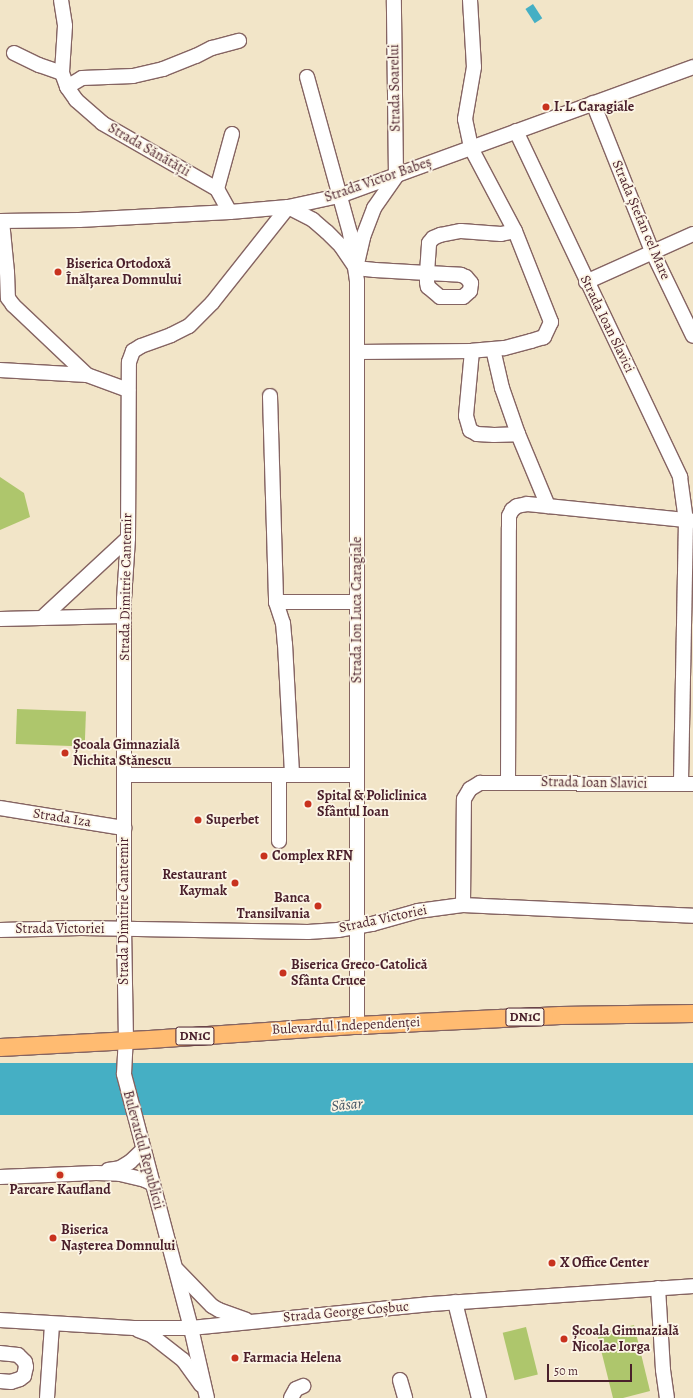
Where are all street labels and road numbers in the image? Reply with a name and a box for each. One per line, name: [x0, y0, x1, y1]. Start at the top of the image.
street label: Strada Soarelui: [386, 44, 404, 132]
street label: Strada Sănătății: [105, 120, 193, 180]
street label: Strada Victor Babeș: [322, 154, 434, 206]
street label: Strada Ștefan cel Mare: [608, 158, 674, 282]
street label: Strada Ioan Slavici: [576, 273, 638, 375]
street label: Strada Dimitrie Cantemir: [116, 513, 136, 661]
street label: Strada Ion Luca Caragiale: [349, 537, 365, 683]
street label: Strada Ioan Slavici: [541, 774, 647, 792]
street label: Strada Iza: [32, 805, 92, 831]
street label: Strada Dimitrie Cantemir: [116, 837, 132, 985]
street label: Strada Victoriei: [337, 901, 429, 937]
street label: Strada Victoriei: [15, 921, 105, 937]
road number: DN1C: [505, 1006, 545, 1028]
street label: Bulevardul Independenței: [271, 1014, 421, 1038]
road number: DN1C: [175, 1025, 215, 1047]
street label: Bulevardul Republicii: [119, 1089, 167, 1211]
street label: Strada George Coșbuc: [282, 1298, 410, 1326]

